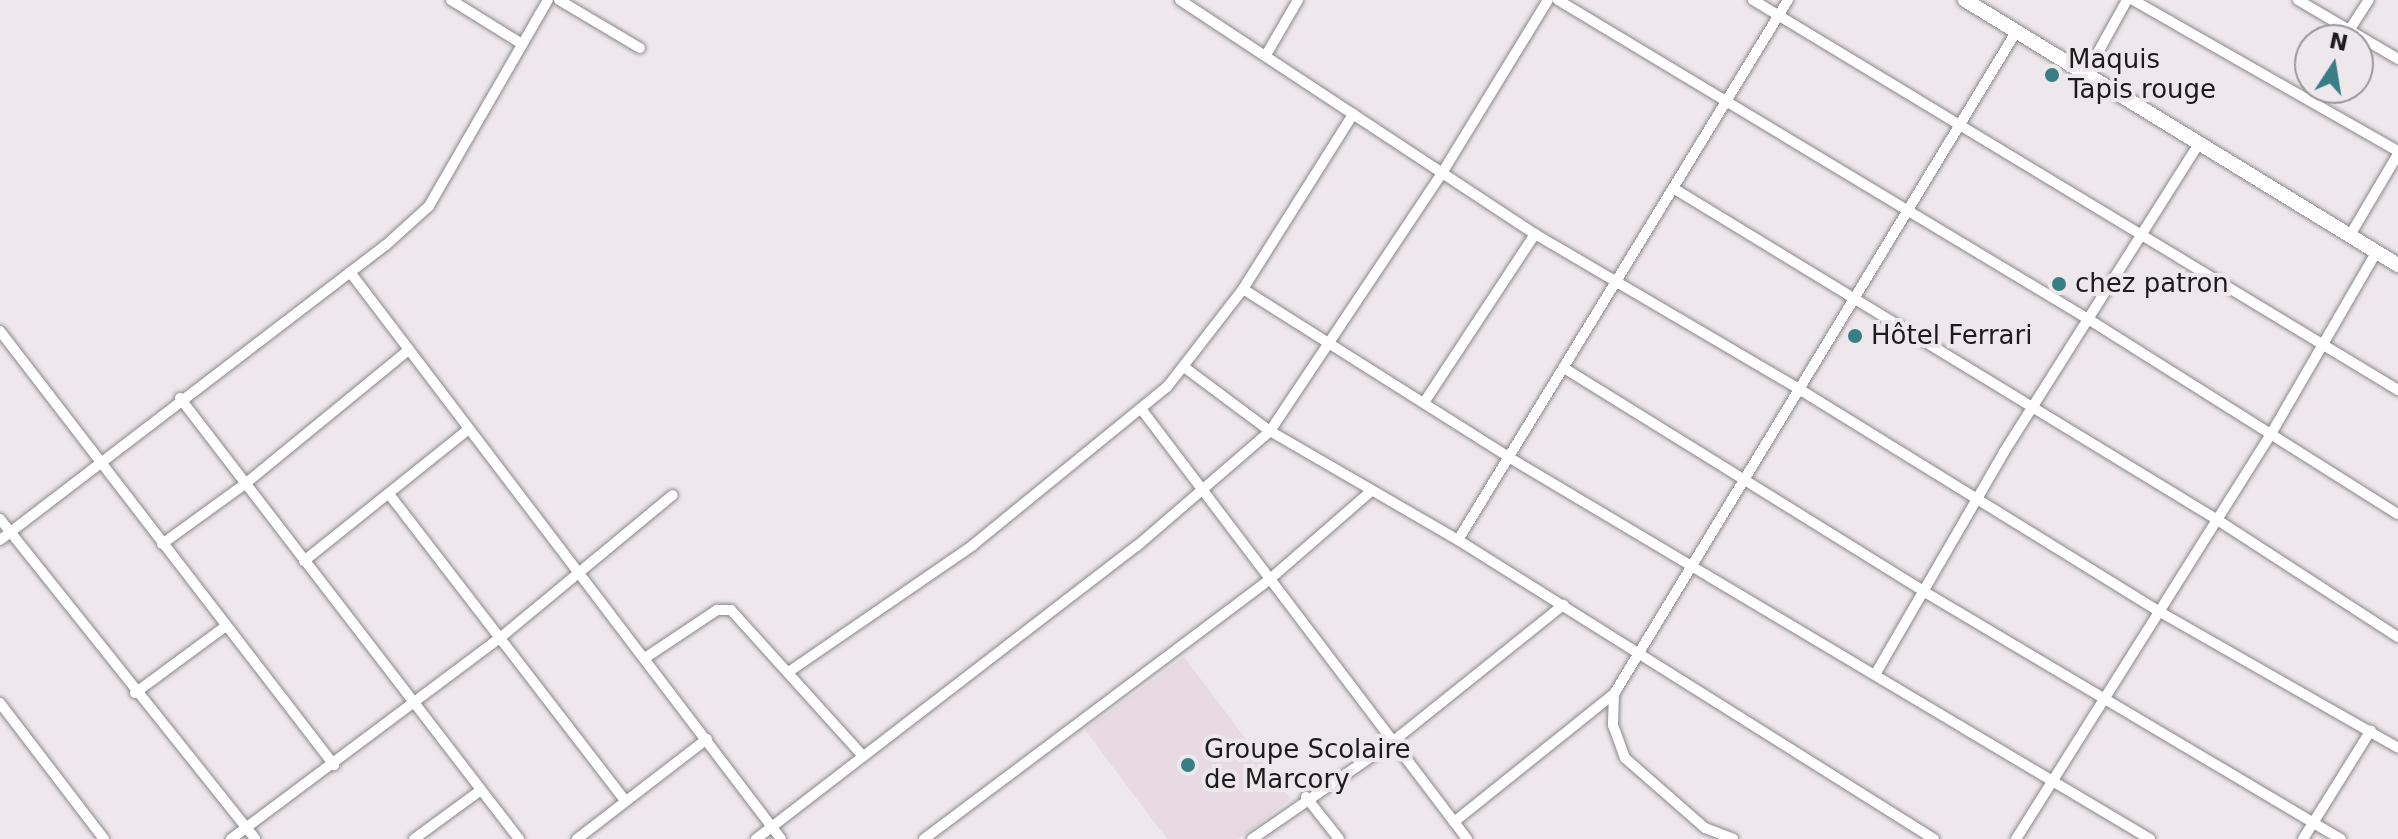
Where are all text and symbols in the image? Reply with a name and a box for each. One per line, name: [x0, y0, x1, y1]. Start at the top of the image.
north arrow: [2294, 24, 2374, 104]
text: N: [2327, 28, 2350, 56]
place label: Maquis Tapis rouge: [2068, 44, 2216, 106]
marker: Maquis Tapis rouge: [2043, 66, 2061, 84]
place label: chez patron: [2075, 268, 2229, 300]
marker: chez patron: [2050, 275, 2068, 293]
place label: Hôtel Ferrari: [1871, 320, 2032, 352]
marker: Hôtel Ferrari: [1846, 327, 1864, 345]
place label: Groupe Scolaire de Marcory: [1204, 734, 1411, 796]
marker: Groupe Scolaire de Marcory: [1179, 756, 1197, 774]

